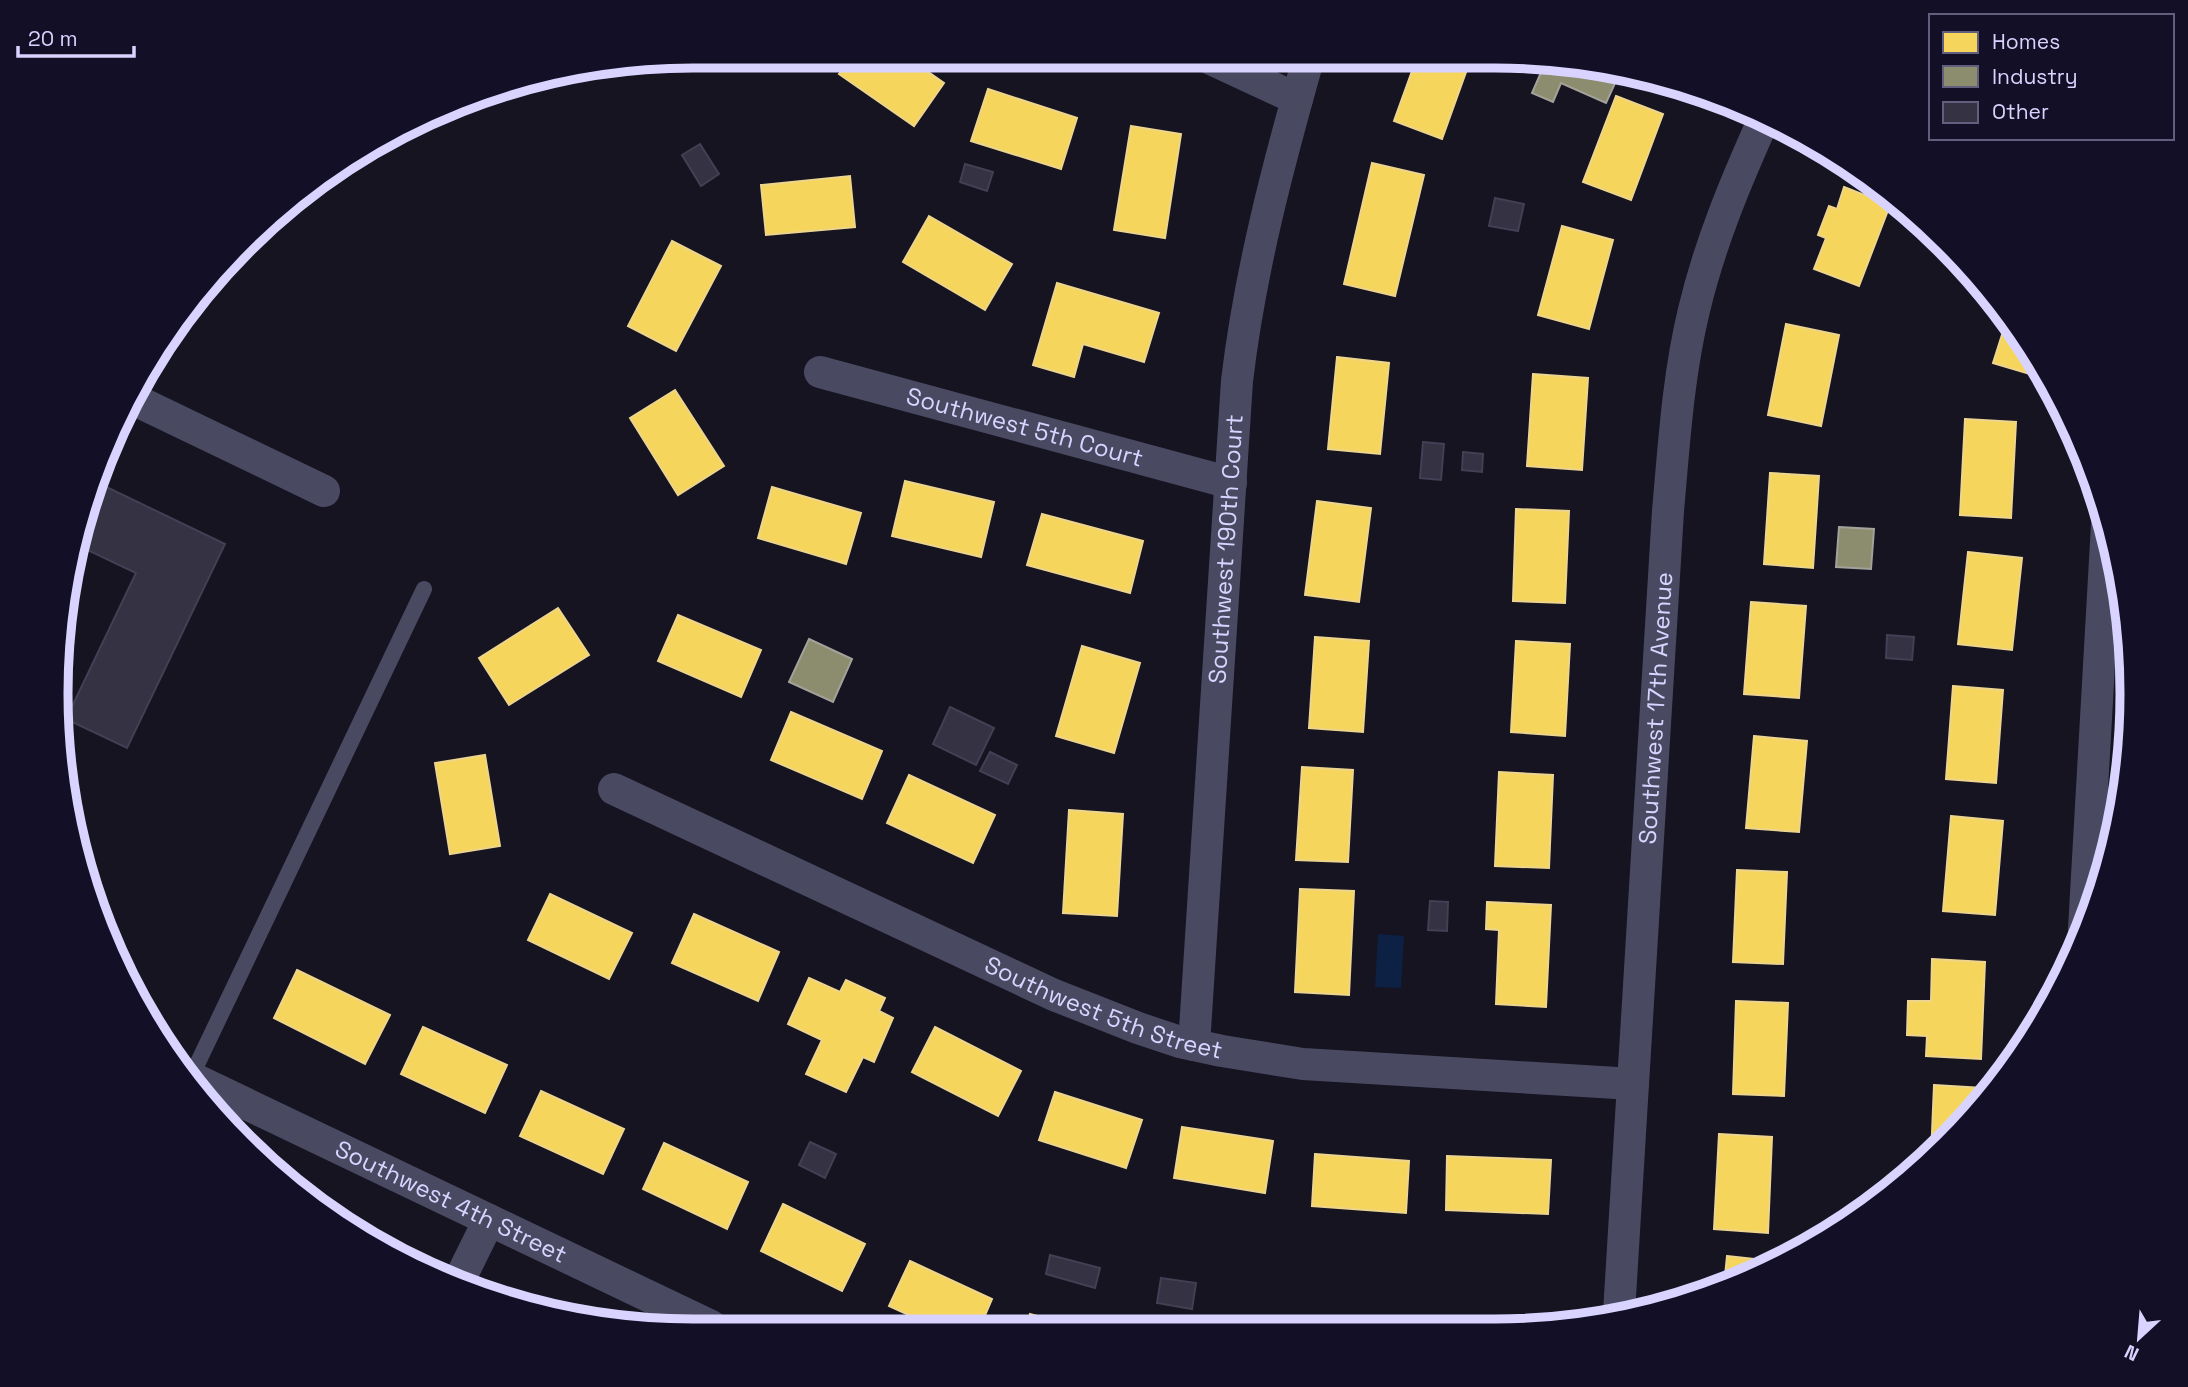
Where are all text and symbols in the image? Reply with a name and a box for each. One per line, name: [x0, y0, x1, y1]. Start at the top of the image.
scale bar: [18, 14, 133, 58]
legend: [1929, 14, 2174, 140]
text: 20 m: [28, 25, 78, 52]
text: Homes: [1992, 28, 2060, 55]
text: Industry: [1992, 63, 2078, 90]
text: Other: [1992, 98, 2049, 125]
street label: Southwest 5th Court: [903, 380, 1147, 474]
street label: Southwest 190th Court: [1201, 413, 1250, 685]
street label: Southwest 17th Avenue: [1632, 571, 1679, 845]
street label: Southwest 5th Street: [980, 949, 1225, 1066]
street label: Southwest 4th Street: [330, 1133, 572, 1270]
north arrow: [2104, 1303, 2174, 1373]
text: N: [2121, 1339, 2143, 1367]

